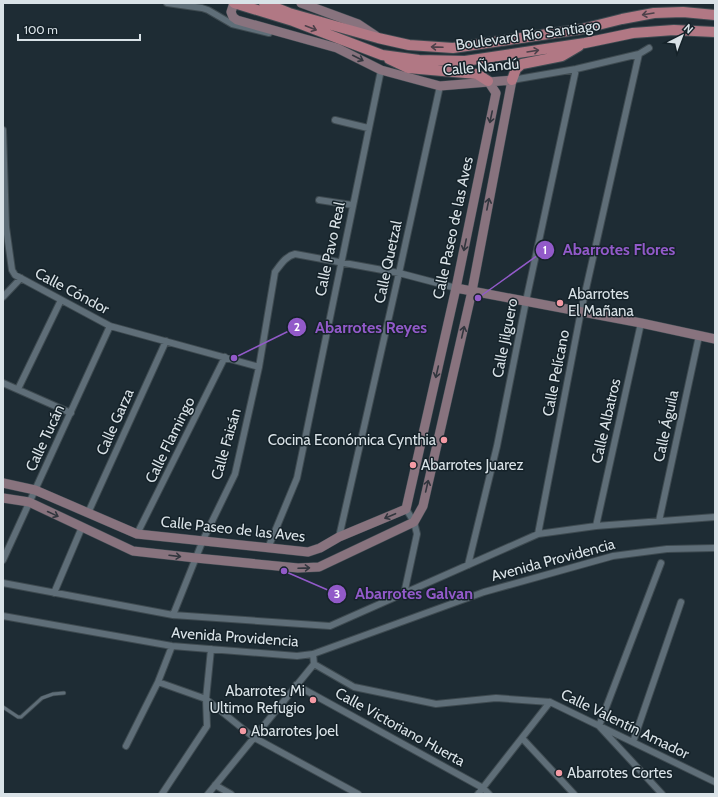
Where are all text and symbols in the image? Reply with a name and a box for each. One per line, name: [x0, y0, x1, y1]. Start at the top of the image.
one-way arrow: [642, 10, 655, 18]
scale bar: [18, 16, 140, 42]
street label: Boulevard Río Santiago: [454, 16, 602, 54]
north arrow: [662, 16, 702, 56]
text: N: [681, 21, 696, 36]
text: 100 m: [24, 22, 58, 37]
one-way arrow: [305, 25, 317, 33]
one-way arrow: [431, 44, 444, 51]
one-way arrow: [526, 47, 539, 55]
one-way arrow: [351, 55, 363, 62]
street label: Calle Ñandú: [442, 55, 520, 79]
one-way arrow: [486, 110, 494, 123]
street label: Calle Paseo de las Aves: [429, 155, 477, 301]
one-way arrow: [485, 198, 493, 211]
street label: Calle Pavo Real: [311, 200, 349, 298]
street label: Calle Quetzal: [370, 218, 406, 305]
callout: Abarrotes Flores: [535, 236, 684, 264]
one-way arrow: [460, 238, 468, 251]
text: Abarrotes Flores: [563, 240, 675, 259]
text: 1: [543, 242, 547, 257]
street label: Calle Cóndor: [32, 264, 112, 318]
place label: Abarrotes El Mañana: [568, 285, 634, 320]
street label: Calle Jilguero: [488, 297, 522, 379]
marker: Abarrotes El Mañana: [555, 298, 565, 308]
callout: Abarrotes Reyes: [287, 313, 435, 341]
text: Abarrotes Reyes: [315, 318, 427, 337]
text: 2: [294, 319, 300, 334]
one-way arrow: [459, 325, 467, 338]
street label: Calle Pelícano: [539, 328, 573, 418]
one-way arrow: [432, 365, 440, 378]
street label: Calle Albatros: [587, 377, 625, 465]
street label: Calle Garza: [92, 385, 138, 458]
street label: Calle Águila: [649, 388, 683, 464]
street label: Calle Flamingo: [141, 394, 199, 486]
street label: Calle Tucán: [22, 402, 68, 474]
street label: Calle Faisán: [207, 406, 245, 482]
place label: Cocina Económica Cynthia: [268, 431, 437, 449]
marker: Cocina Económica Cynthia: [439, 435, 449, 445]
place label: Abarrotes Juarez: [421, 456, 523, 474]
marker: Abarrotes Juarez: [408, 460, 418, 470]
one-way arrow: [424, 479, 432, 492]
one-way arrow: [47, 510, 59, 518]
street label: Calle Paseo de las Aves: [160, 512, 306, 546]
one-way arrow: [384, 512, 396, 520]
street label: Avenida Providencia: [489, 535, 618, 585]
one-way arrow: [168, 552, 181, 560]
one-way arrow: [297, 564, 310, 571]
callout: Abarrotes Galvan: [327, 580, 481, 608]
text: Abarrotes Galvan: [355, 584, 473, 603]
text: 3: [334, 586, 340, 601]
street label: Avenida Providencia: [171, 624, 300, 650]
place label: Abarrotes Mi Ultimo Refugio: [209, 682, 305, 717]
street label: Calle Victoriano Huerta: [332, 684, 469, 771]
street label: Calle Valentín Amador: [558, 685, 692, 763]
marker: Abarrotes Mi Ultimo Refugio: [308, 695, 318, 705]
place label: Abarrotes Joel: [251, 722, 339, 740]
marker: Abarrotes Joel: [238, 726, 248, 736]
place label: Abarrotes Cortes: [567, 764, 672, 782]
marker: Abarrotes Cortes: [554, 768, 564, 778]

